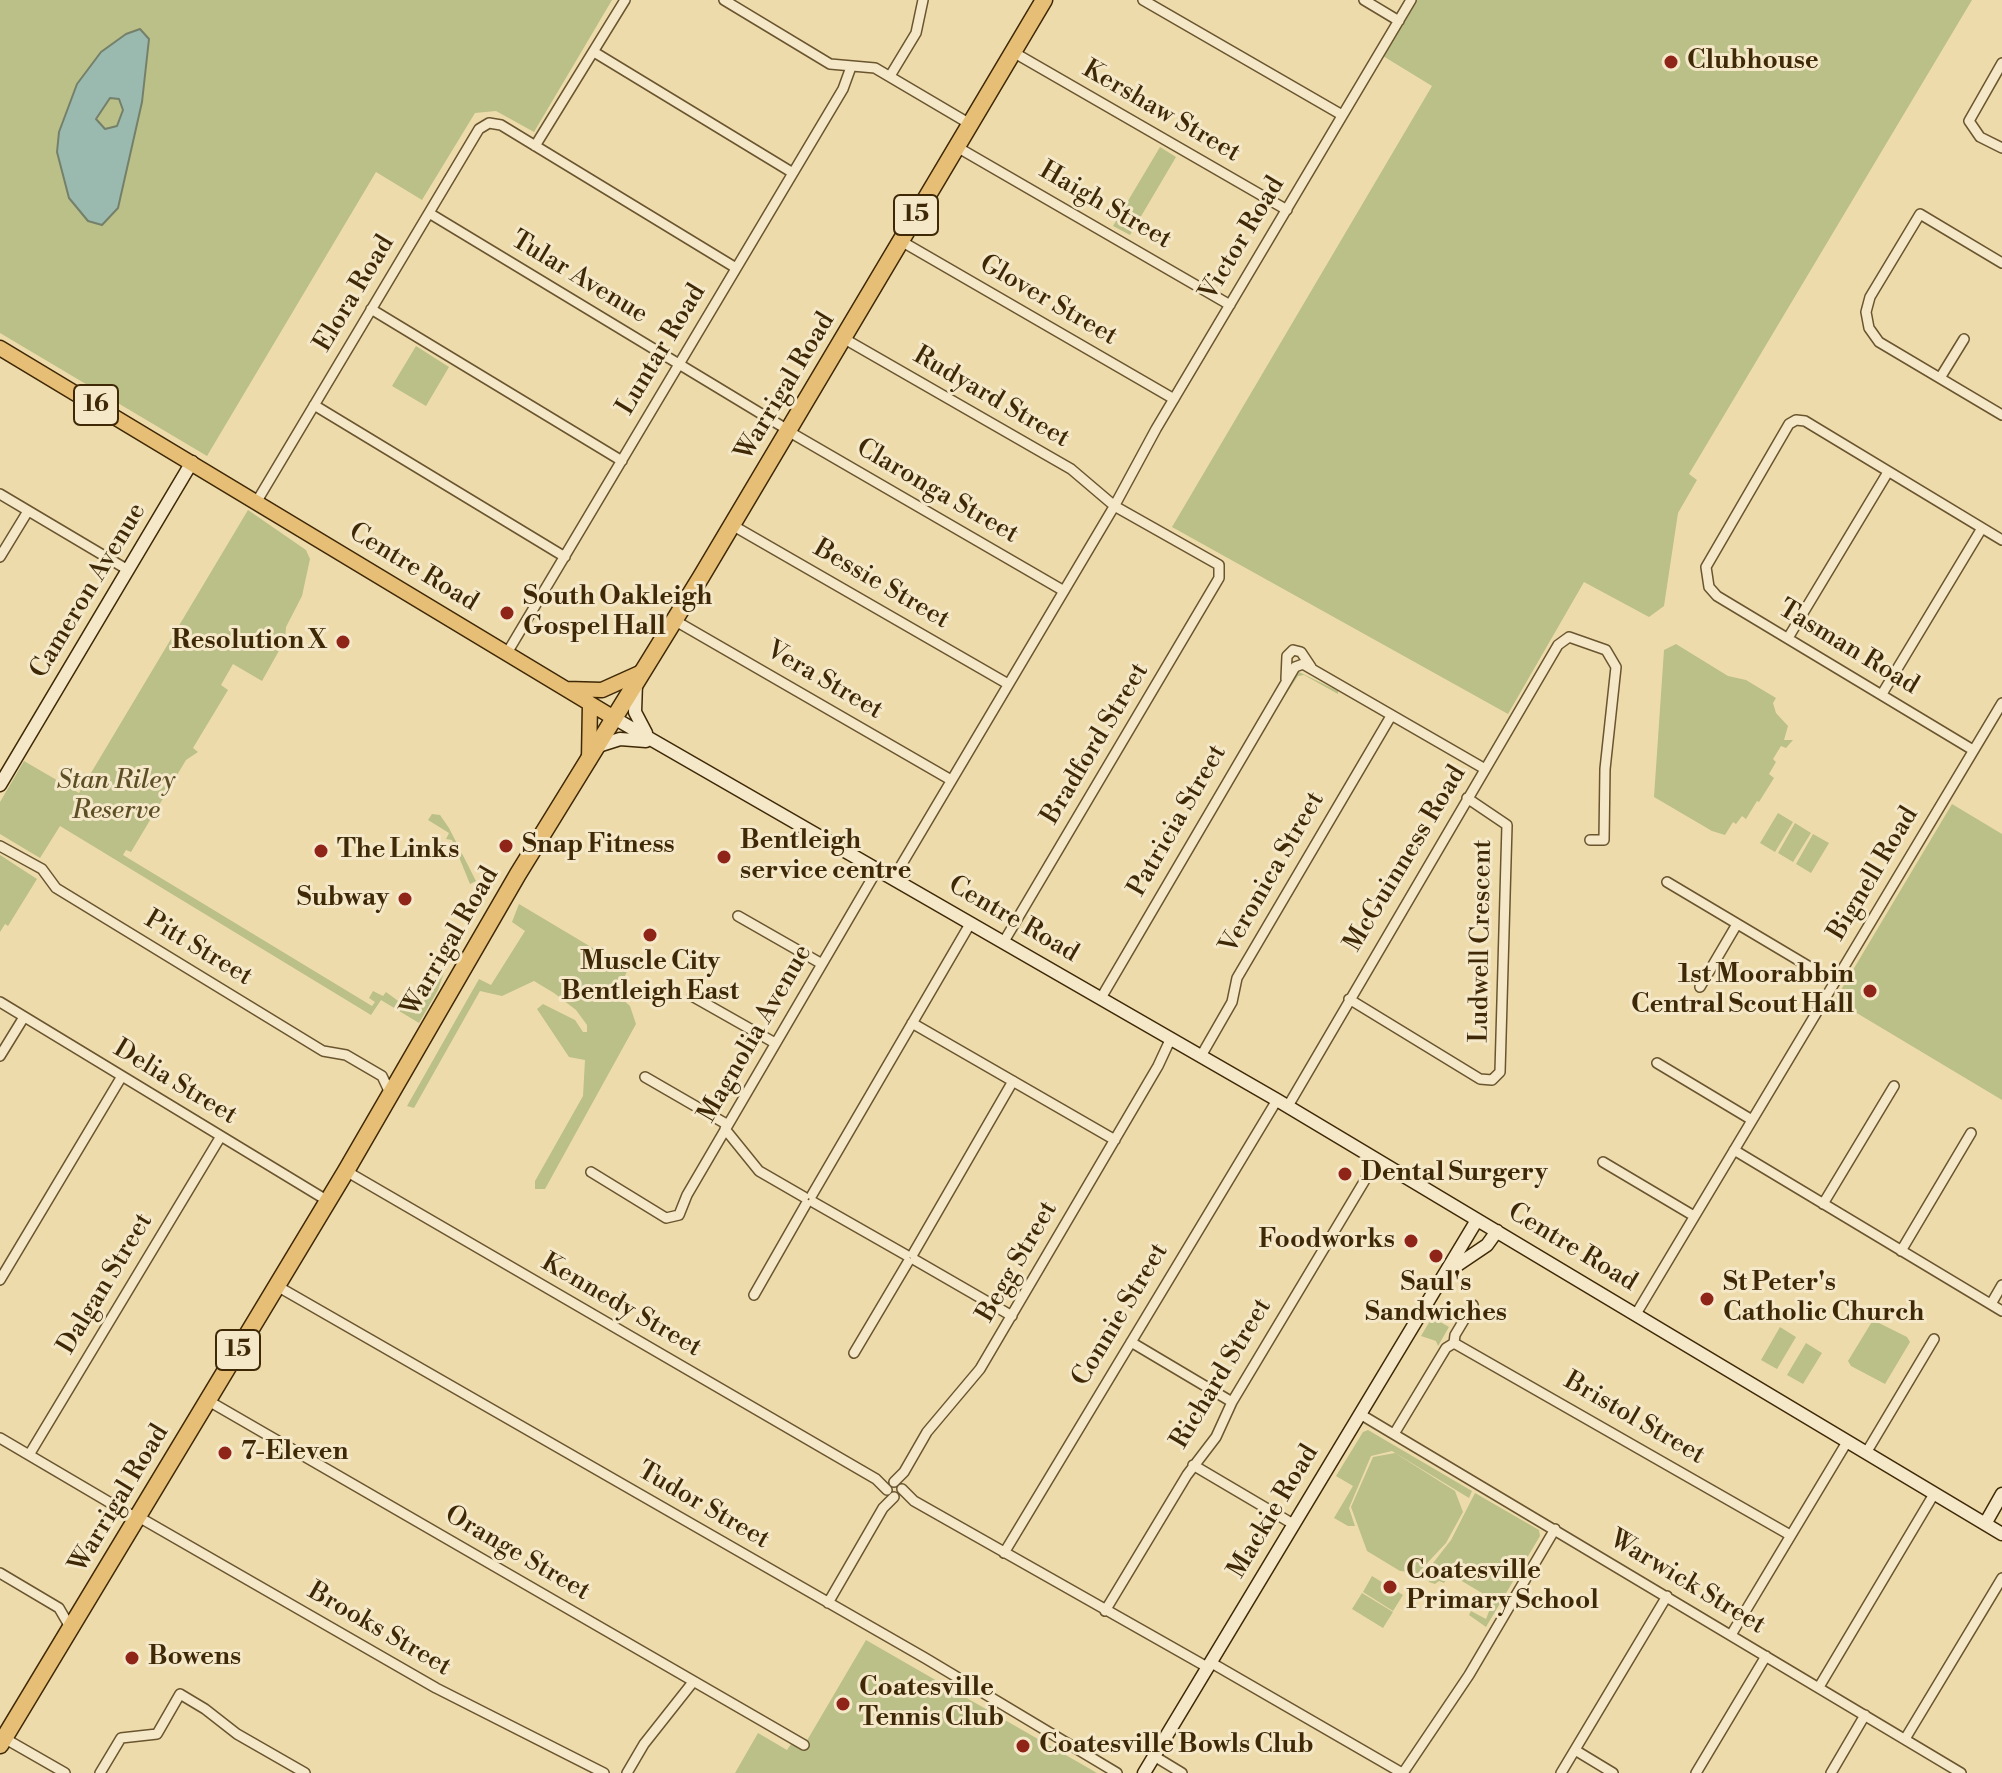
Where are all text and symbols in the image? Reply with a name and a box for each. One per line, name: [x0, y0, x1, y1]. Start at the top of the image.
place label: Clubhouse: [1687, 46, 1819, 78]
marker: Clubhouse: [1662, 53, 1680, 71]
street label: Kershaw Street: [1077, 54, 1245, 170]
street label: Haigh Street: [1033, 156, 1177, 256]
street label: Victor Road: [1194, 171, 1292, 307]
road number: 15: [894, 195, 938, 235]
street label: Tular Avenue: [505, 225, 653, 331]
street label: Elora Road: [308, 230, 402, 358]
street label: Glover Street: [974, 249, 1122, 353]
street label: Luntar Road: [611, 279, 713, 421]
street label: Warrigal Road: [730, 307, 842, 467]
street label: Rudyard Street: [907, 341, 1075, 455]
road number: 16: [74, 385, 118, 425]
street label: Claronga Street: [850, 433, 1024, 551]
street label: Cameron Avenue: [24, 498, 154, 684]
street label: Centre Road: [343, 517, 483, 619]
street label: Bessie Street: [807, 534, 955, 636]
place label: South Oakleigh Gospel Hall: [523, 582, 712, 644]
street label: Tasman Road: [1772, 594, 1924, 702]
marker: South Oakleigh Gospel Hall: [498, 604, 516, 622]
place label: Resolution X: [172, 626, 327, 658]
marker: Resolution X: [334, 633, 352, 651]
street label: Vera Street: [760, 635, 888, 727]
street label: Bradford Street: [1036, 658, 1156, 830]
street label: Patricia Street: [1122, 740, 1234, 902]
street label: McGuinness Road: [1338, 760, 1474, 958]
park label: Stan Riley Reserve: [57, 766, 175, 828]
street label: Veronica Street: [1214, 787, 1332, 959]
street label: Bignell Road: [1822, 802, 1926, 946]
place label: Bentleigh service centre: [740, 826, 911, 888]
place label: Snap Fitness: [522, 830, 675, 862]
place label: The Links: [337, 835, 459, 867]
marker: Snap Fitness: [497, 837, 515, 855]
street label: Ludwell Crescent: [1465, 839, 1499, 1043]
marker: The Links: [312, 842, 330, 860]
marker: Bentleigh service centre: [715, 848, 733, 866]
street label: Warrigal Road: [396, 862, 506, 1022]
street label: Centre Road: [942, 870, 1084, 970]
place label: Subway: [297, 883, 389, 915]
marker: Subway: [396, 890, 414, 908]
street label: Pitt Street: [138, 905, 258, 993]
marker: Muscle City Bentleigh East: [641, 926, 659, 944]
street label: Magnolia Avenue: [692, 940, 820, 1128]
place label: Muscle City Bentleigh East: [561, 947, 739, 1008]
place label: 1st Moorabbin Central Scout Hall: [1631, 960, 1854, 1022]
marker: 1st Moorabbin Central Scout Hall: [1861, 982, 1879, 1000]
street label: Delia Street: [108, 1034, 242, 1132]
place label: Dental Surgery: [1361, 1158, 1548, 1190]
marker: Dental Surgery: [1336, 1165, 1354, 1183]
street label: Begg Street: [971, 1196, 1065, 1328]
street label: Centre Road: [1502, 1197, 1642, 1299]
street label: Dalgan Street: [52, 1208, 160, 1360]
place label: Foodworks: [1258, 1225, 1395, 1257]
marker: Foodworks: [1402, 1232, 1420, 1250]
street label: Connie Street: [1066, 1238, 1176, 1392]
marker: Saul's Sandwiches: [1427, 1247, 1445, 1265]
street label: Kennedy Street: [535, 1248, 707, 1364]
place label: Saul's Sandwiches: [1365, 1268, 1507, 1330]
place label: St Peter's Catholic Church: [1723, 1268, 1924, 1330]
marker: St Peter's Catholic Church: [1698, 1290, 1716, 1308]
street label: Richard Street: [1165, 1293, 1279, 1455]
road number: 15: [216, 1330, 260, 1370]
street label: Bristol Street: [1558, 1366, 1710, 1472]
street label: Warrigal Road: [64, 1419, 176, 1579]
place label: 7-Eleven: [241, 1437, 348, 1469]
street label: Mackie Road: [1222, 1440, 1326, 1584]
marker: 7-Eleven: [216, 1444, 234, 1462]
street label: Tudor Street: [631, 1456, 775, 1556]
street label: Orange Street: [439, 1500, 595, 1608]
street label: Warwick Street: [1603, 1524, 1771, 1642]
place label: Coatesville Primary School: [1406, 1556, 1599, 1618]
street label: Brooks Street: [302, 1576, 456, 1684]
marker: Coatesville Primary School: [1381, 1578, 1399, 1596]
place label: Bowens: [148, 1642, 241, 1674]
marker: Bowens: [123, 1649, 141, 1667]
place label: Coatesville Tennis Club: [859, 1673, 1004, 1734]
marker: Coatesville Tennis Club: [834, 1695, 852, 1713]
place label: Coatesville Bowls Club: [1039, 1730, 1314, 1762]
marker: Coatesville Bowls Club: [1014, 1737, 1032, 1755]

